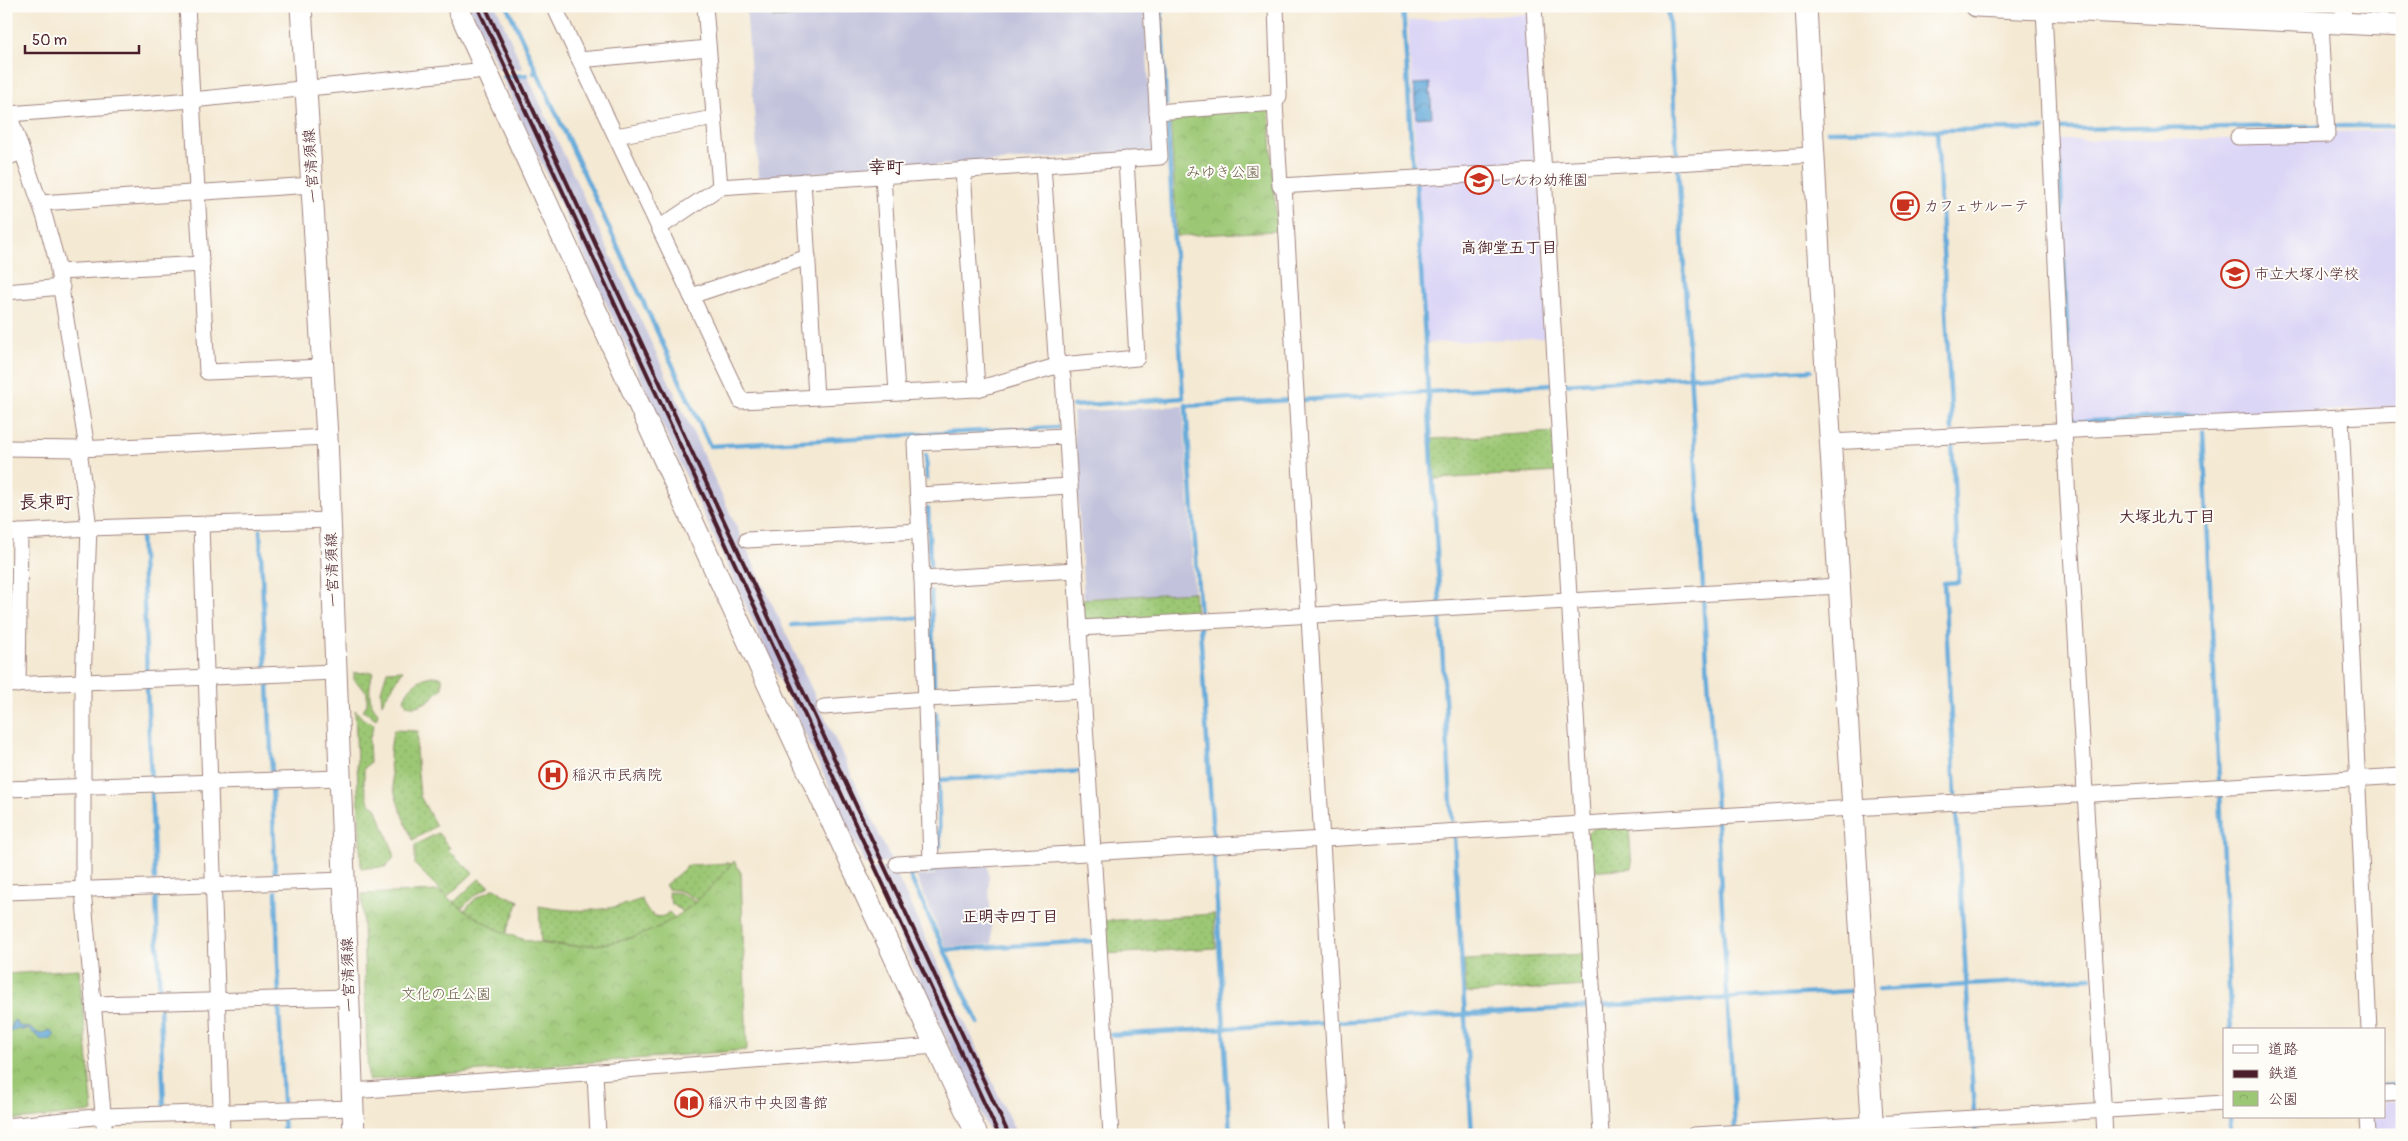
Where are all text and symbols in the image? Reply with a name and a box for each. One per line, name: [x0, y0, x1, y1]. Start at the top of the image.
scale bar: [25, 22, 139, 54]
text: 50 m: [32, 31, 67, 50]
street label: 一宮清須線: [299, 128, 324, 204]
district label: 幸町: [868, 156, 904, 179]
park label: みゆき公園: [1185, 163, 1261, 182]
school or university icon: しんわ幼稚園: [1464, 165, 1494, 195]
place label: しんわ幼稚園: [1498, 171, 1588, 190]
cafe icon: カフェサルーテ: [1890, 191, 1920, 221]
place label: カフェサルーテ: [1924, 197, 2029, 216]
district label: 高御堂五丁目: [1461, 238, 1557, 258]
school or university icon: 市立大塚小学校: [2220, 259, 2250, 289]
place label: 市立大塚小学校: [2254, 265, 2359, 284]
district label: 長束町: [19, 491, 73, 514]
district label: 大塚北九丁目: [2119, 507, 2215, 527]
street label: 一宮清須線: [322, 532, 343, 608]
hospital icon: 稲沢市民病院: [538, 760, 568, 790]
place label: 稲沢市民病院: [572, 766, 662, 785]
district label: 正明寺四丁目: [962, 907, 1058, 927]
street label: 一宮清須線: [338, 937, 359, 1013]
park label: 文化の丘公園: [401, 985, 491, 1004]
legend: [2223, 1028, 2386, 1118]
text: 道路: [2268, 1040, 2298, 1059]
text: 鉄道: [2268, 1064, 2298, 1083]
library icon: 稲沢市中央図書館: [674, 1088, 704, 1118]
text: 公園: [2268, 1090, 2298, 1109]
place label: 稲沢市中央図書館: [708, 1094, 828, 1113]

